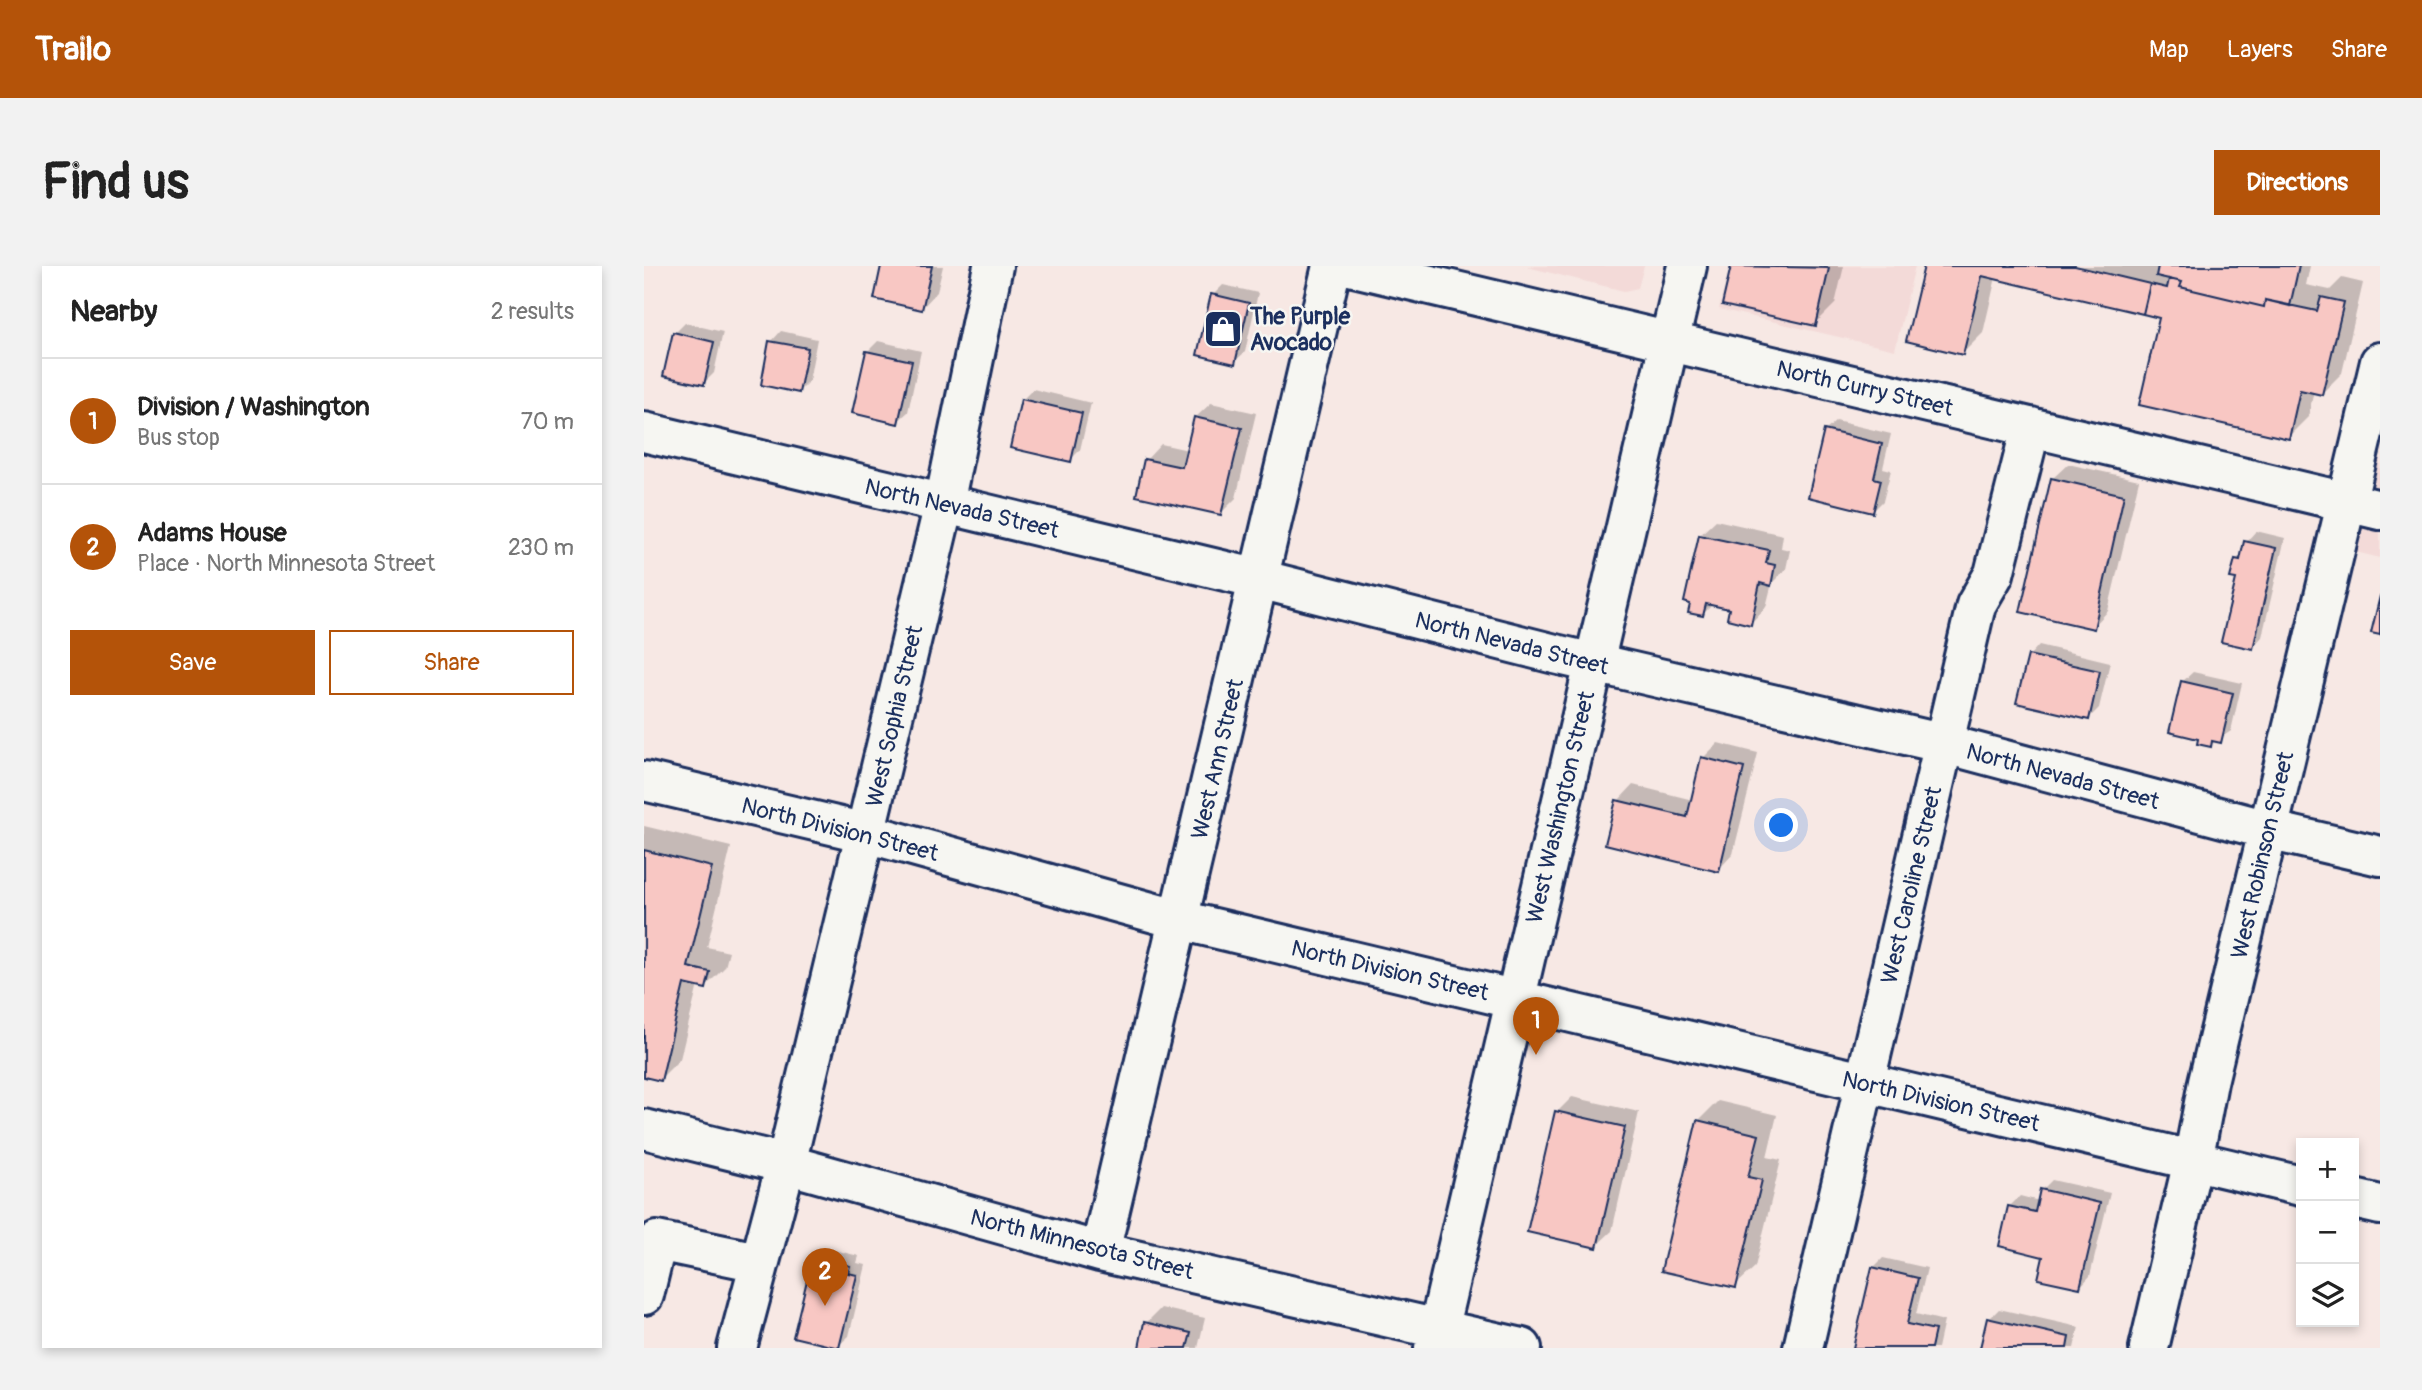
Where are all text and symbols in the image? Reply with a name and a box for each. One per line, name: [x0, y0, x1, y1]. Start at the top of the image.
text: Trailo: [35, 29, 111, 70]
text: Map: [2149, 35, 2189, 64]
text: Layers: [2227, 35, 2293, 64]
text: Share: [2331, 35, 2387, 64]
button: Directions: [2214, 150, 2380, 215]
text: Find us: [42, 152, 189, 213]
text: Nearby: [70, 293, 157, 330]
text: 2 results: [491, 297, 574, 326]
place label: The Purple Avocado: [1249, 302, 1351, 357]
shop icon: The Purple Avocado: [1202, 308, 1244, 350]
street label: North Curry Street: [1774, 354, 1957, 423]
text: Division / Washington: [137, 391, 370, 423]
text: 1: [89, 407, 98, 436]
text: 70 m: [521, 407, 574, 436]
text: Bus stop: [137, 423, 220, 452]
street label: North Nevada Street: [862, 472, 1063, 545]
text: Adams House: [137, 517, 287, 549]
text: 2: [87, 533, 99, 562]
text: 230 m: [508, 533, 574, 562]
text: Place · North Minnesota Street: [137, 549, 435, 578]
street label: North Nevada Street: [1412, 605, 1612, 682]
street label: West Sophia Street: [859, 622, 930, 810]
button: Save: [70, 630, 315, 695]
button: Share: [329, 630, 574, 695]
street label: West Ann Street: [1185, 675, 1250, 842]
street label: West Washington Street: [1520, 687, 1601, 926]
street label: North Nevada Street: [1963, 737, 2163, 816]
street label: West Robinson Street: [2225, 748, 2301, 962]
street label: West Caroline Street: [1875, 783, 1948, 987]
street label: North Division Street: [739, 791, 942, 868]
your location: [1764, 808, 1798, 842]
street label: North Division Street: [1288, 934, 1492, 1007]
pin: 1: [1513, 997, 1559, 1055]
street label: North Division Street: [1839, 1065, 2043, 1138]
map controls: [2296, 1138, 2359, 1327]
button: +: [2296, 1138, 2359, 1201]
button: −: [2296, 1201, 2359, 1264]
street label: North Minnesota Street: [967, 1203, 1197, 1286]
pin: 2: [802, 1248, 848, 1306]
button: layers: [2296, 1264, 2359, 1327]

